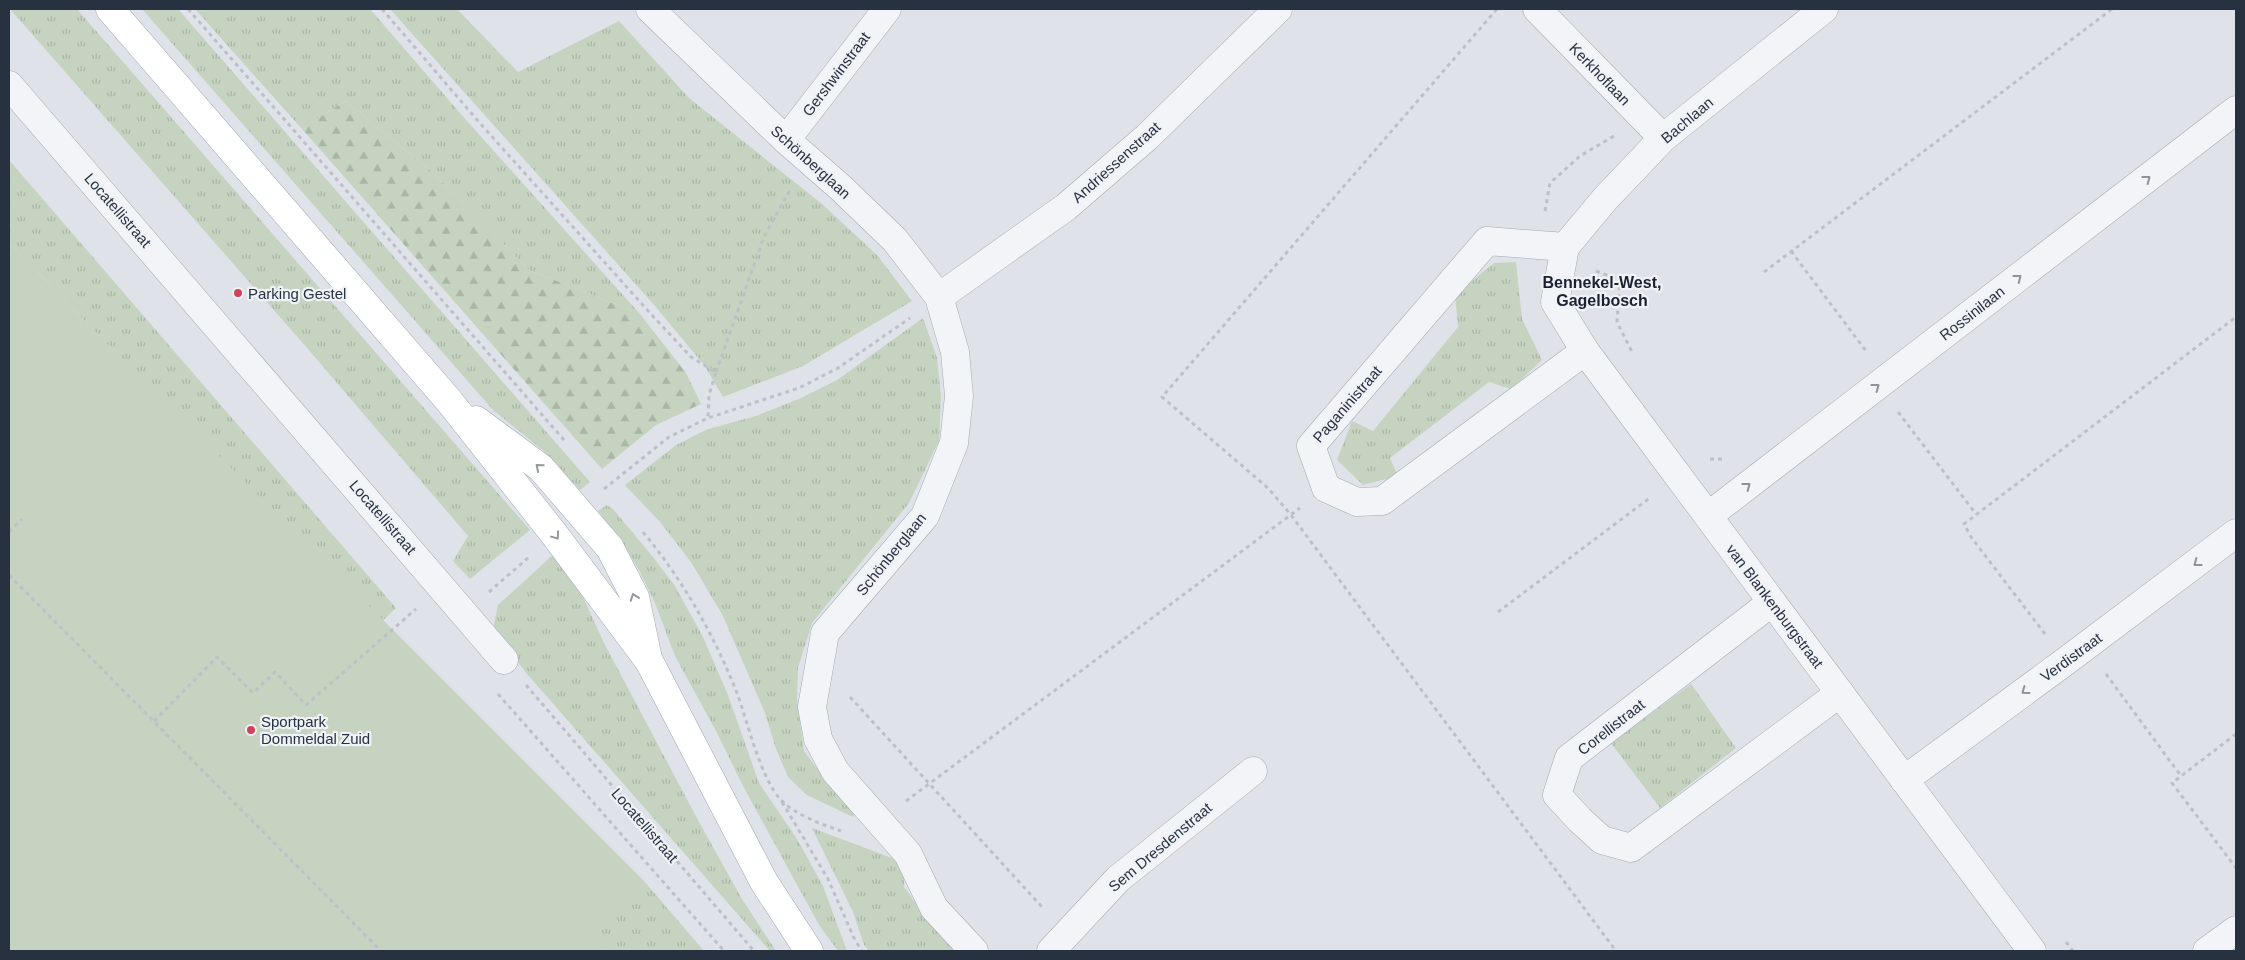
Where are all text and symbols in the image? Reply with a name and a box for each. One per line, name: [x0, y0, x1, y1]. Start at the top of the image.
street label: Gershwinstraat: [799, 28, 874, 119]
street label: Kerkhoflaan: [1566, 39, 1634, 109]
street label: Bachlaan: [1658, 93, 1716, 147]
street label: Andriessenstraat: [1068, 117, 1164, 206]
street label: Schönberglaan: [768, 122, 854, 202]
street label: Locatellistraat: [81, 169, 155, 251]
one-way arrow: [2141, 176, 2150, 184]
district label: Bennekel-West, Gagelbosch: [1543, 274, 1661, 309]
one-way arrow: [2012, 275, 2021, 283]
street label: Rossinilaan: [1936, 282, 2008, 344]
place label: Parking Gestel: [248, 285, 346, 302]
marker: Parking Gestel: [232, 287, 244, 299]
street label: Paganinistraat: [1309, 362, 1385, 446]
one-way arrow: [1870, 384, 1879, 393]
one-way arrow: [535, 464, 544, 473]
street label: Locatellistraat: [346, 476, 420, 558]
one-way arrow: [1741, 484, 1750, 492]
street label: Schönberglaan: [853, 509, 929, 599]
one-way arrow: [550, 530, 559, 540]
street label: van Blankenburgstraat: [1723, 541, 1827, 672]
one-way arrow: [2194, 557, 2203, 566]
one-way arrow: [630, 593, 640, 602]
street label: Verdistraat: [2037, 629, 2106, 685]
one-way arrow: [2021, 685, 2031, 694]
street label: Corellistraat: [1574, 695, 1648, 758]
place label: Sportpark Dommeldal Zuid: [261, 713, 370, 747]
marker: Sportpark Dommeldal Zuid: [245, 724, 257, 736]
street label: Locatellistraat: [608, 784, 682, 866]
street label: Sem Dresdenstraat: [1105, 798, 1216, 895]

